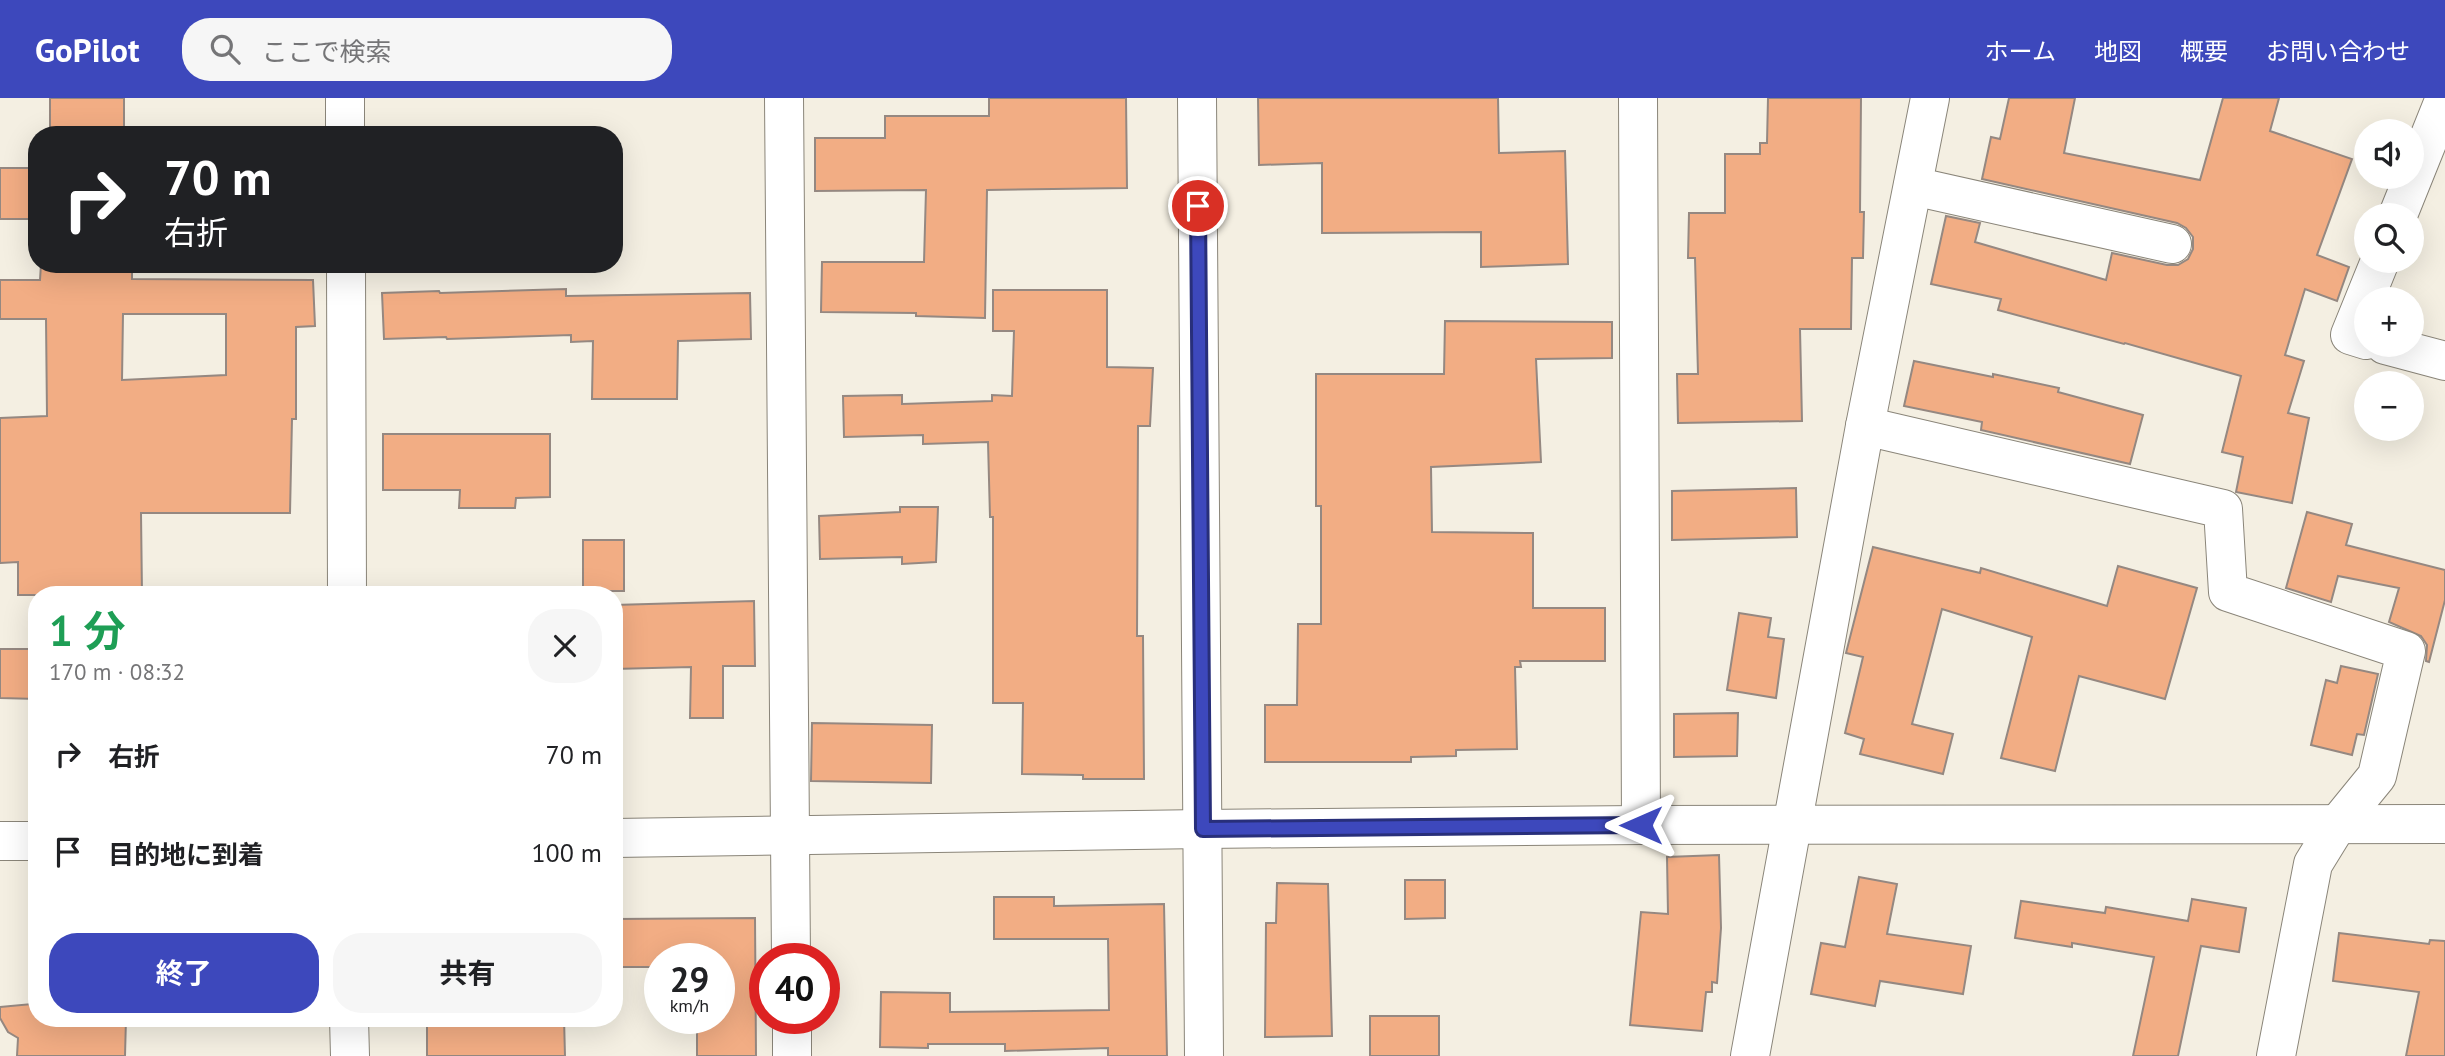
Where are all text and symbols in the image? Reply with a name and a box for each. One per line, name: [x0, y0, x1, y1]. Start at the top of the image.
search box: [182, 18, 672, 81]
text: GoPilot: [35, 28, 140, 71]
icon: search: [206, 30, 244, 68]
text: ここで検索: [262, 35, 392, 68]
text: ホーム: [1985, 36, 2056, 67]
text: 地図: [2094, 36, 2142, 67]
text: 概要: [2180, 36, 2228, 67]
text: お問い合わせ: [2266, 36, 2410, 67]
map controls: [2354, 119, 2424, 441]
button: sound: [2354, 119, 2424, 189]
text: 70 m: [164, 145, 271, 209]
icon: right: [49, 154, 140, 245]
pin: [1168, 176, 1228, 236]
icon: arrive: [1179, 187, 1217, 225]
button: search: [2354, 203, 2424, 273]
text: 右折: [164, 211, 228, 253]
button: +: [2354, 287, 2424, 357]
button: −: [2354, 371, 2424, 441]
text: 1 分: [49, 603, 125, 658]
button: close: [528, 609, 602, 683]
text: 170 m · 08:32: [49, 657, 185, 686]
icon: right: [49, 735, 87, 773]
text: 70 m: [546, 738, 602, 771]
text: 右折: [108, 740, 160, 773]
position arrow: [1604, 788, 1678, 862]
icon: arrive: [49, 833, 87, 871]
text: 100 m: [531, 836, 602, 869]
text: 目的地に到着: [108, 838, 264, 871]
button: 終了: [49, 933, 319, 1013]
button: 共有: [333, 933, 602, 1013]
speed limit sign: 40: [749, 943, 840, 1034]
text: 29: [670, 956, 709, 1002]
text: km/h: [670, 994, 709, 1017]

